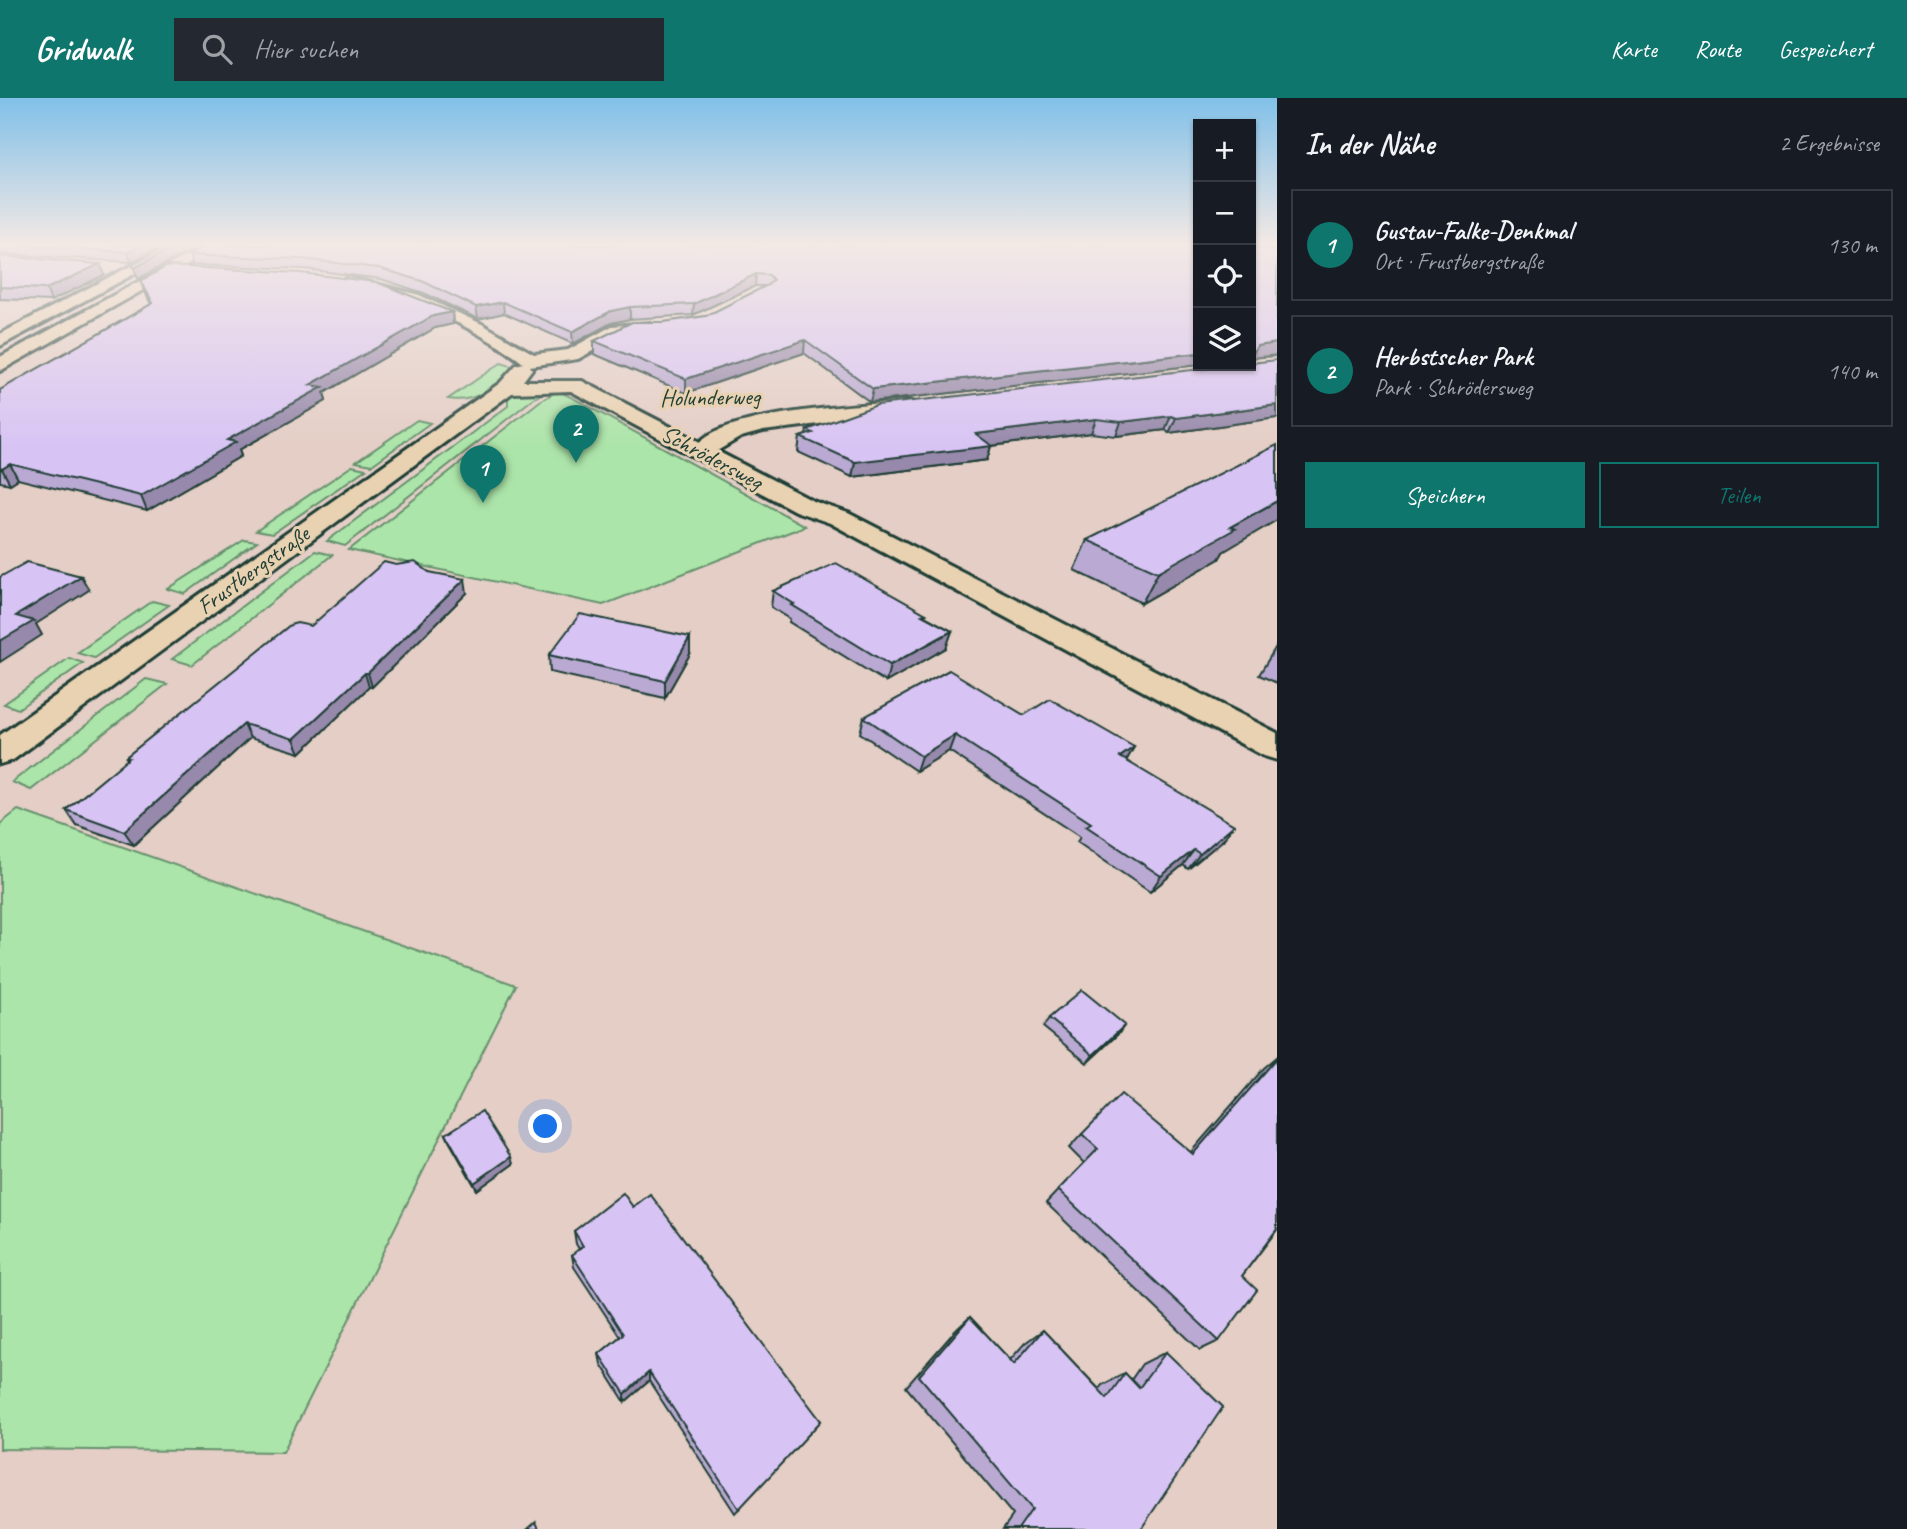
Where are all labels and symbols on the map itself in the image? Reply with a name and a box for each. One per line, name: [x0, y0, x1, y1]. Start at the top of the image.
street label: Holunderweg: [660, 381, 762, 413]
pin: 2: [553, 405, 599, 463]
street label: Schrödersweg: [656, 418, 770, 497]
pin: 1: [460, 445, 506, 503]
street label: Frustbergstraße: [191, 518, 317, 621]
your location: [528, 1109, 562, 1143]

